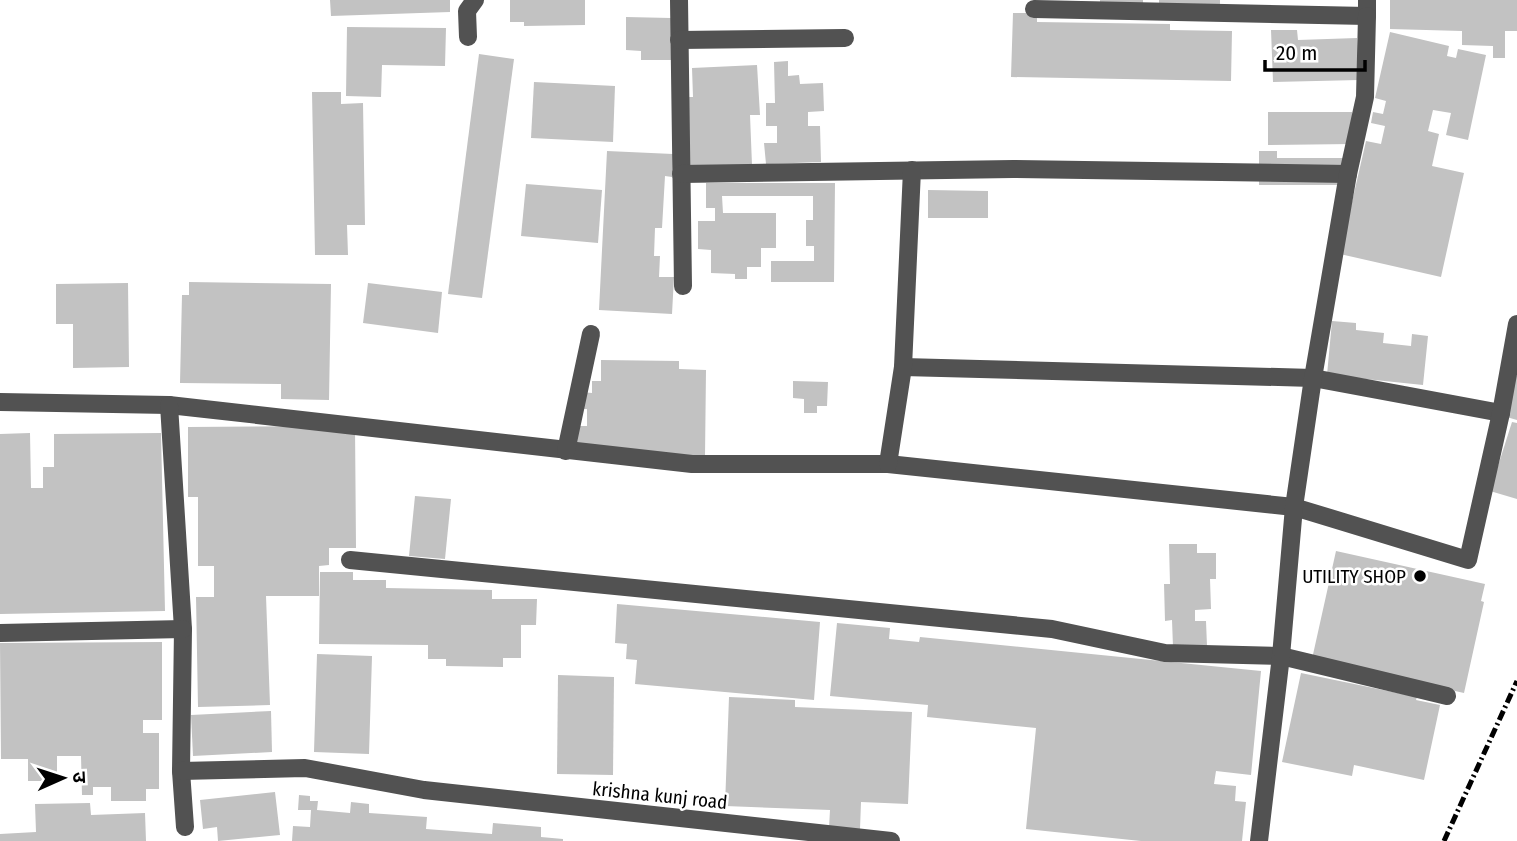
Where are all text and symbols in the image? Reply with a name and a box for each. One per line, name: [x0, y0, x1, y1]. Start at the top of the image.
scale bar: [1265, 28, 1365, 72]
text: 20 m: [1276, 40, 1317, 66]
place label: UTILITY SHOP: [1302, 565, 1406, 588]
marker: UTILITY SHOP: [1412, 568, 1428, 584]
north arrow: [28, 743, 98, 813]
text: उ: [68, 771, 91, 784]
street label: krishna kunj road: [591, 777, 729, 814]

